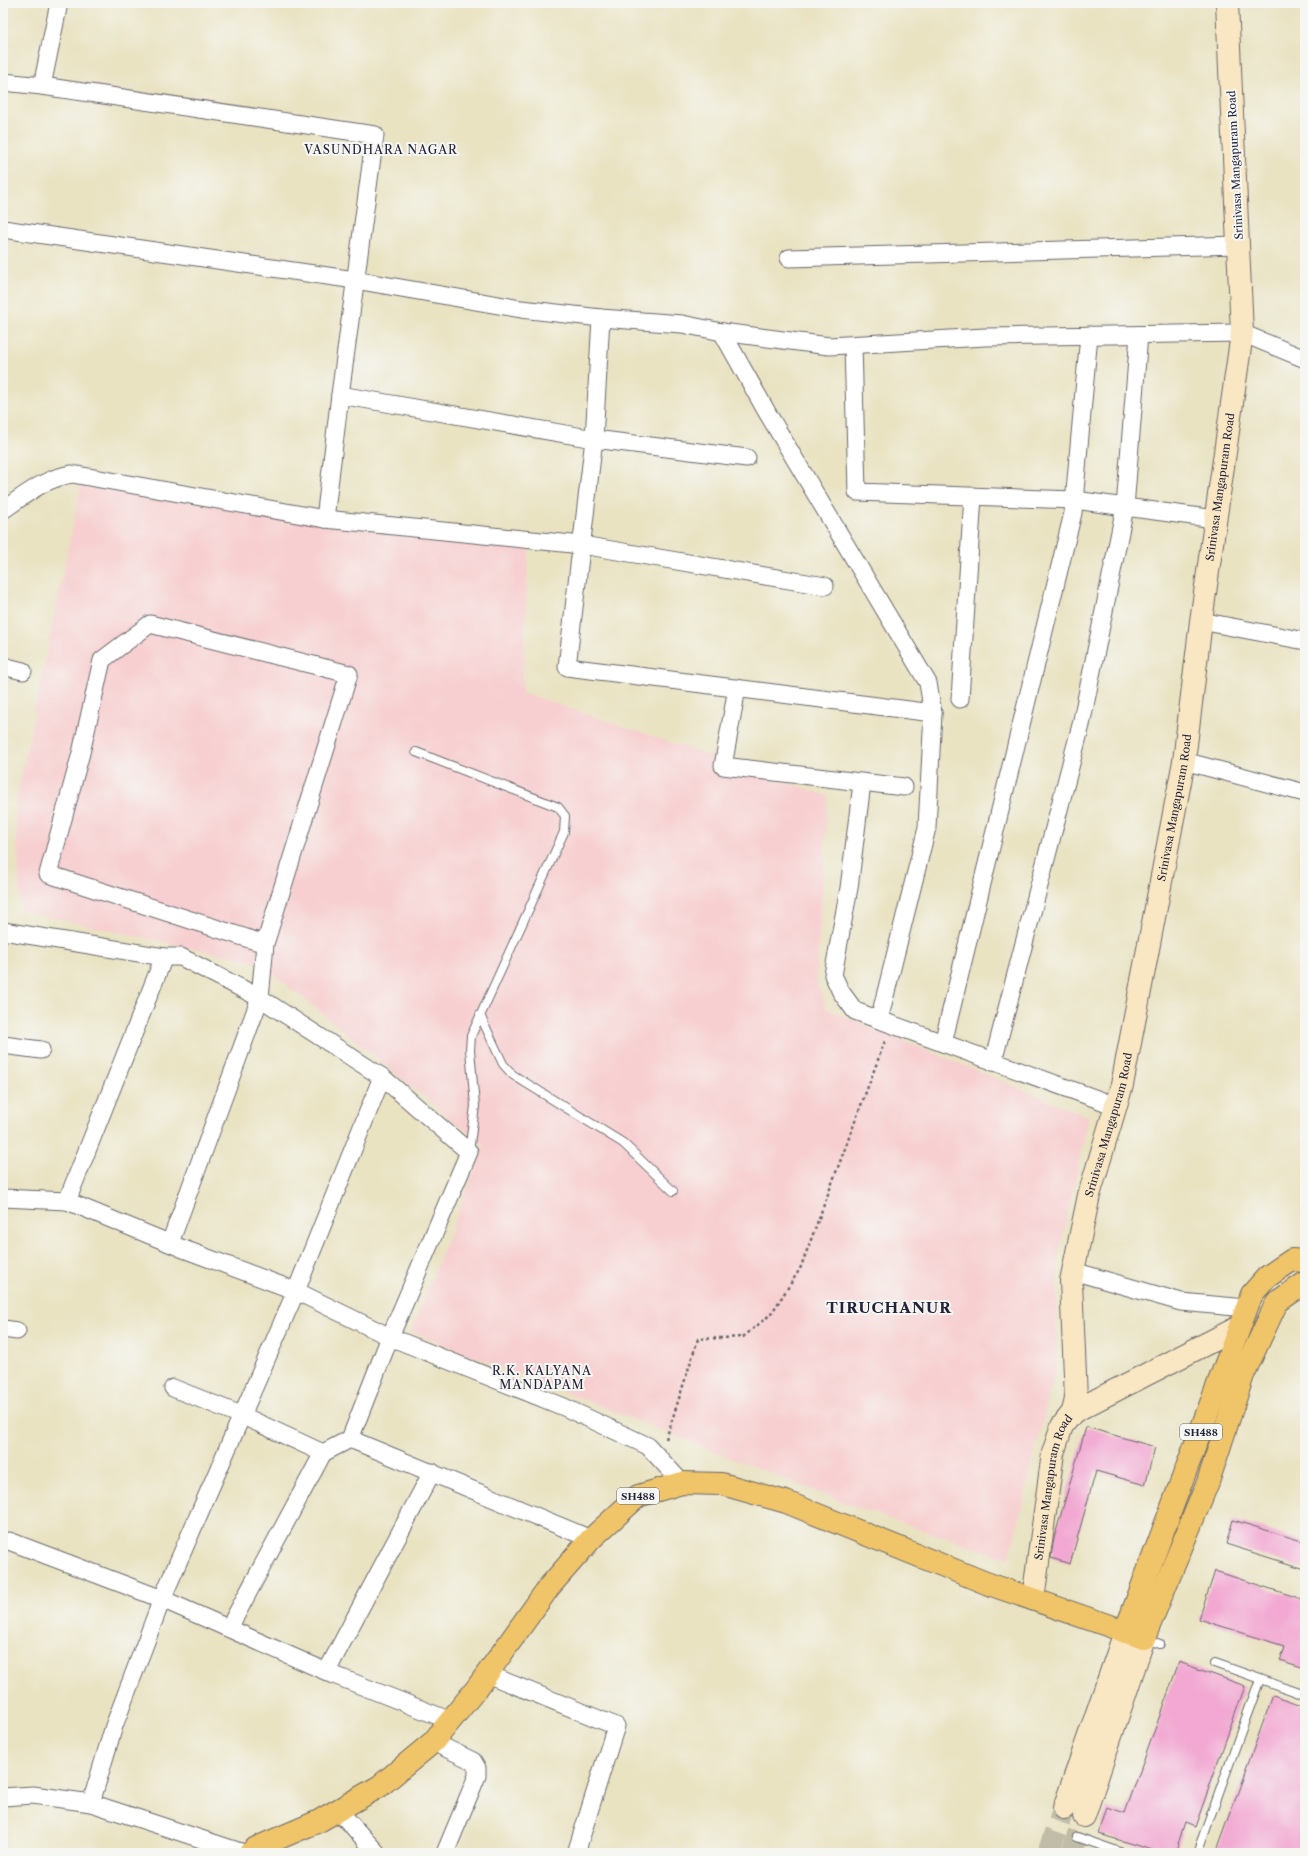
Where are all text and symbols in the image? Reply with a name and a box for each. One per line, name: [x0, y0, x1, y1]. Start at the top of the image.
street label: Srinivasa Mangapuram Road: [1224, 90, 1246, 240]
district label: VASUNDHARA NAGAR: [303, 142, 458, 157]
street label: Srinivasa Mangapuram Road: [1203, 412, 1238, 562]
street label: Srinivasa Mangapuram Road: [1154, 733, 1194, 882]
street label: Srinivasa Mangapuram Road: [1082, 1051, 1135, 1199]
district label: TIRUCHANUR: [826, 1298, 952, 1317]
district label: R.K. KALYANA MANDAPAM: [492, 1363, 592, 1392]
street label: Srinivasa Mangapuram Road: [1031, 1411, 1076, 1561]
road number: SH488: [1180, 1424, 1222, 1440]
road number: SH488: [617, 1488, 659, 1504]

